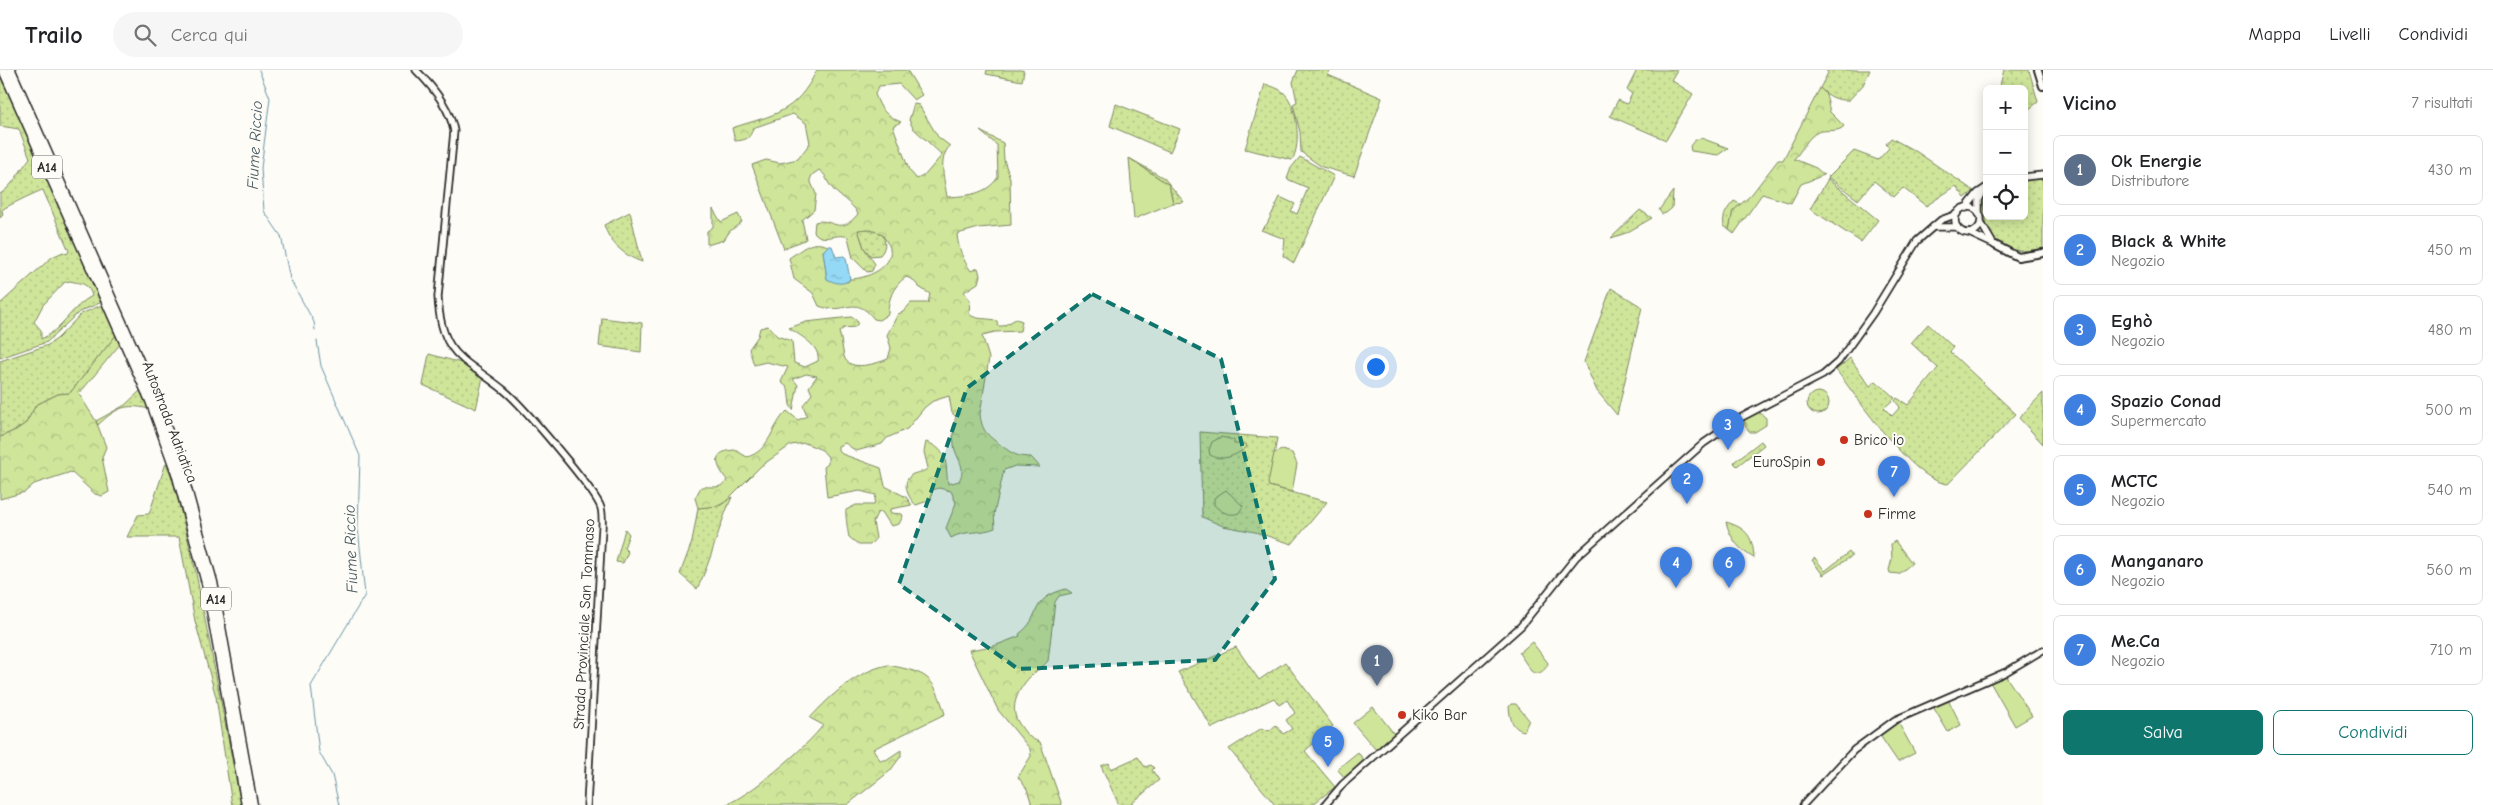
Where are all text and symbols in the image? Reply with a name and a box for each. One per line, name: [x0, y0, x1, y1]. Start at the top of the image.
search box: [113, 12, 463, 57]
text: Trailo: [25, 21, 83, 49]
icon: search: [131, 21, 159, 49]
text: Cerca qui: [171, 24, 248, 46]
text: Mappa: [2249, 24, 2301, 45]
text: Livelli: [2329, 24, 2371, 45]
text: Condividi: [2399, 24, 2468, 45]
map controls: [1983, 85, 2028, 220]
button: +: [1983, 85, 2028, 130]
text: Vicino: [2063, 91, 2117, 115]
text: 7 risultati: [2411, 94, 2473, 112]
water label: Fiume Riccio: [244, 100, 266, 190]
button: −: [1983, 130, 2028, 175]
text: Ok Energie: [2111, 150, 2202, 172]
road number: A14: [32, 155, 62, 178]
text: 1: [2077, 161, 2083, 179]
text: 430 m: [2428, 161, 2472, 179]
text: Distributore: [2111, 172, 2189, 190]
button: locate: [1983, 175, 2028, 220]
text: Black & White: [2111, 230, 2226, 252]
text: 2: [2076, 241, 2084, 259]
text: 450 m: [2427, 241, 2472, 259]
text: Negozio: [2111, 252, 2165, 270]
text: Eghò: [2111, 310, 2153, 332]
text: 3: [2076, 321, 2084, 339]
text: 480 m: [2428, 321, 2472, 339]
text: Negozio: [2111, 332, 2165, 350]
your location: [1363, 354, 1389, 380]
street label: Autostrada Adriatica: [138, 358, 202, 486]
text: Spazio Conad: [2111, 390, 2221, 412]
text: 4: [2076, 401, 2084, 419]
text: 500 m: [2425, 401, 2472, 419]
pin: 3: [1712, 409, 1744, 450]
text: Supermercato: [2111, 412, 2207, 430]
place label: Brico io: [1854, 431, 1904, 449]
marker: Brico io: [1838, 434, 1850, 446]
place label: EuroSpin: [1753, 453, 1811, 471]
marker: EuroSpin: [1815, 456, 1827, 468]
pin: 7: [1878, 456, 1910, 497]
pin: 2: [1671, 463, 1703, 504]
text: MCTC: [2111, 470, 2158, 492]
text: 5: [2076, 481, 2084, 499]
text: 540 m: [2427, 481, 2472, 499]
text: Negozio: [2111, 492, 2165, 510]
water label: Fiume Riccio: [340, 504, 362, 594]
place label: Firme: [1878, 505, 1916, 523]
marker: Firme: [1862, 508, 1874, 520]
street label: Strada Provinciale San Tommaso: [569, 518, 599, 730]
pin: 4: [1660, 547, 1692, 588]
pin: 6: [1713, 547, 1745, 588]
text: Manganaro: [2111, 550, 2204, 572]
text: 6: [2076, 561, 2084, 579]
text: 560 m: [2426, 561, 2472, 579]
text: Negozio: [2111, 572, 2165, 590]
road number: A14: [201, 588, 231, 610]
text: Me.Ca: [2111, 630, 2160, 652]
text: 7: [2076, 641, 2084, 659]
text: 710 m: [2430, 641, 2472, 659]
pin: 1: [1361, 645, 1393, 686]
text: Negozio: [2111, 652, 2165, 670]
place label: Kiko Bar: [1412, 706, 1467, 724]
marker: Kiko Bar: [1396, 709, 1408, 721]
button: Salva: [2063, 710, 2263, 755]
button: Condividi: [2273, 710, 2473, 755]
pin: 5: [1312, 726, 1344, 767]

